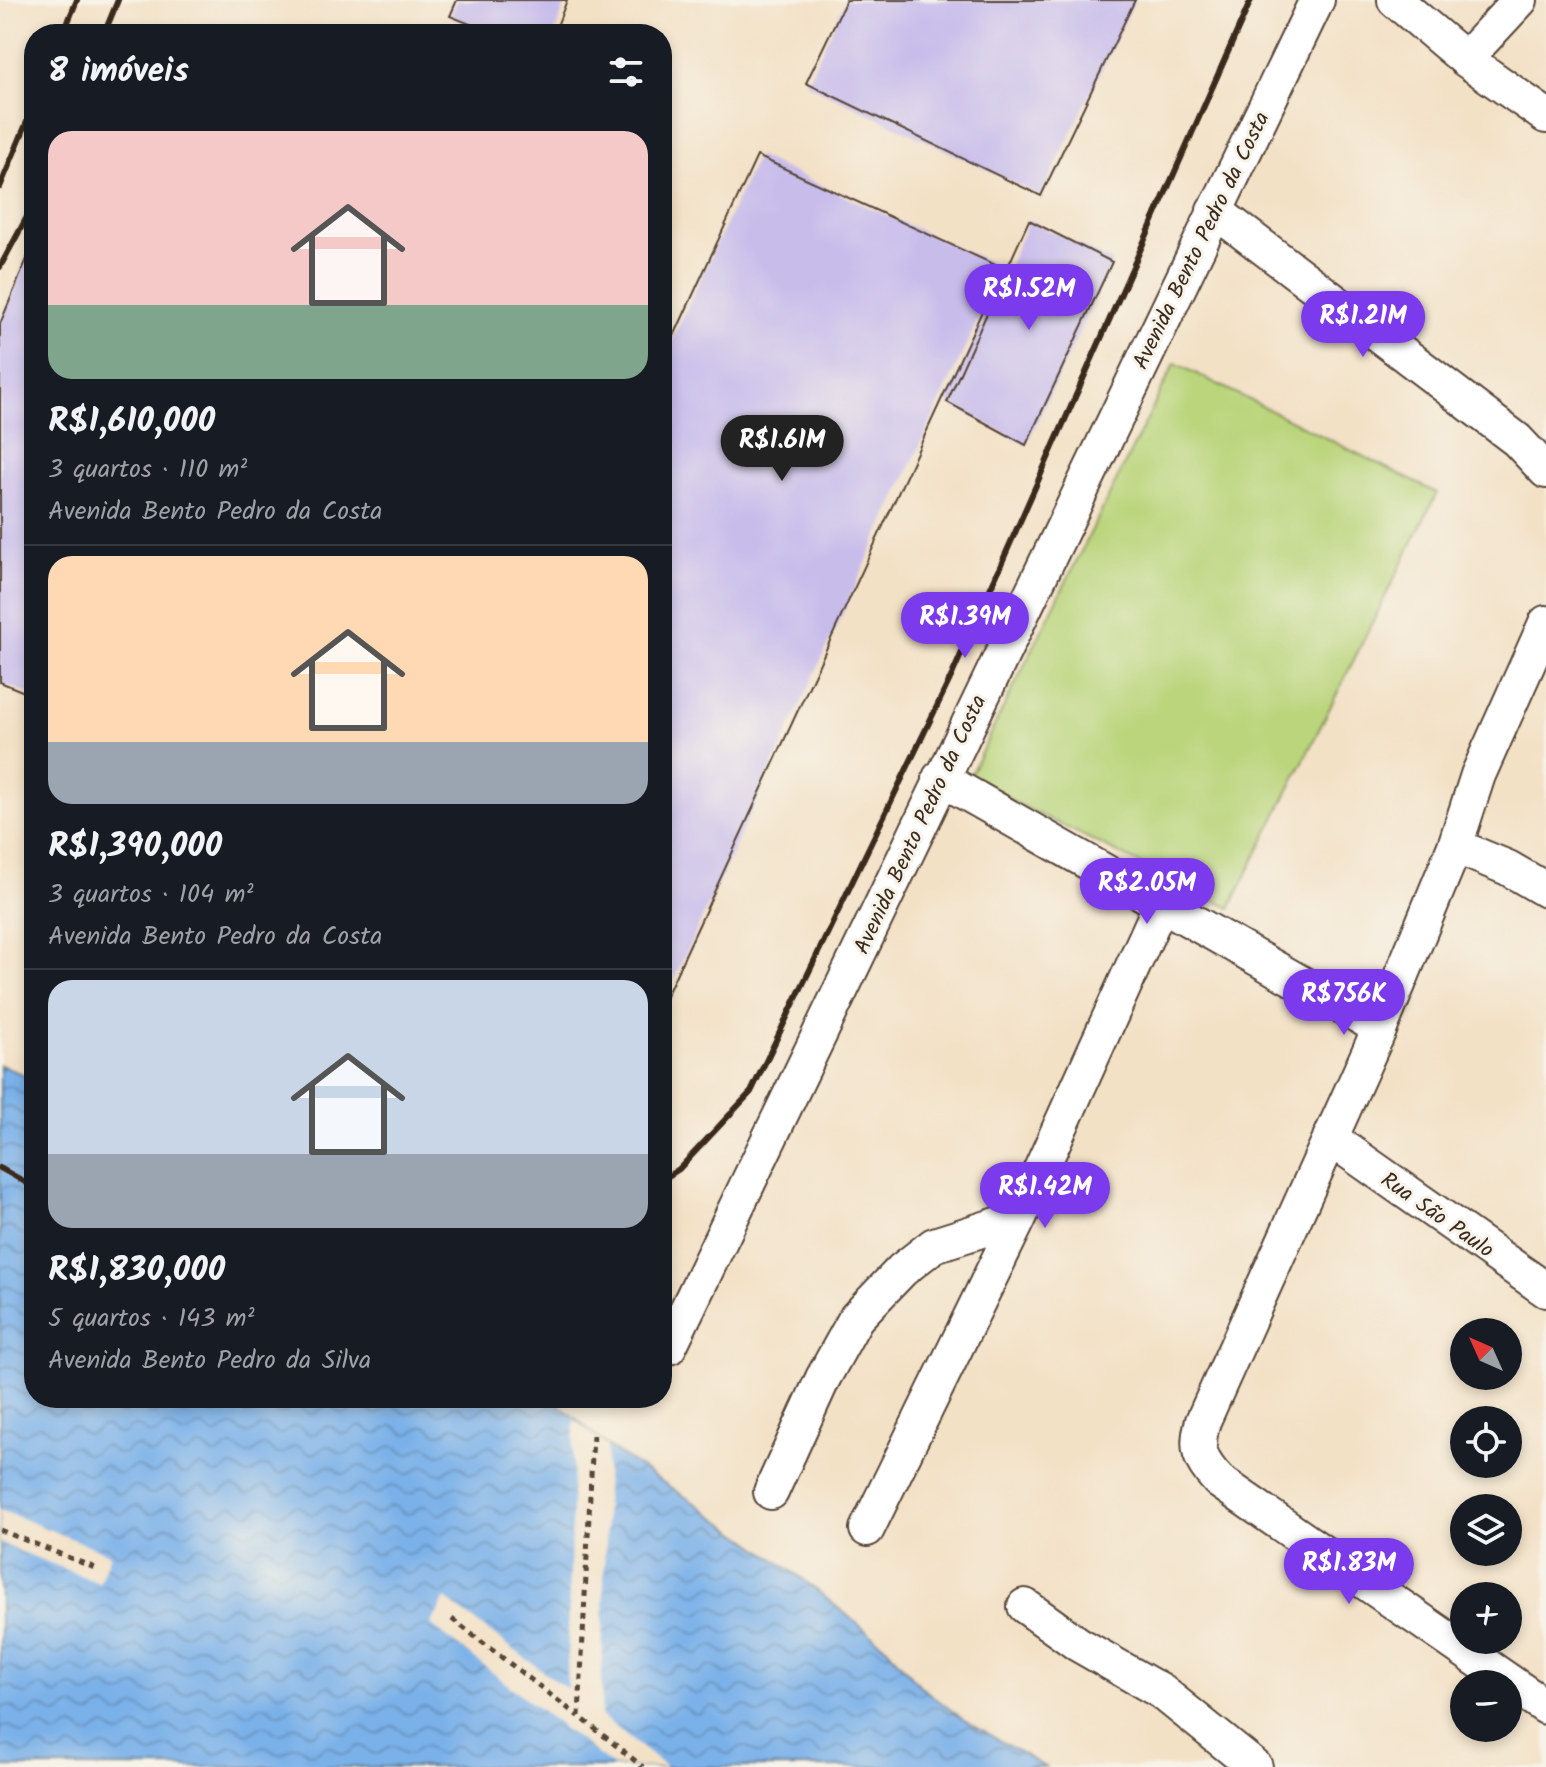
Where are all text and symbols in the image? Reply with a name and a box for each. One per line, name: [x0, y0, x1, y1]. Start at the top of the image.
text: 8 imóveis: [48, 45, 189, 99]
icon: filters: [604, 50, 648, 94]
street label: Avenida Bento Pedro da Costa: [1124, 106, 1280, 376]
icon: home: [276, 183, 420, 327]
pin: R$1.52M: [955, 264, 1103, 332]
text: R$1.52M: [982, 269, 1076, 311]
pin: R$1.21M: [1289, 291, 1437, 359]
text: R$1.21M: [1319, 296, 1407, 338]
text: R$1,610,000: [48, 395, 215, 449]
pin: R$1.61M: [708, 415, 856, 483]
text: R$1.61M: [739, 420, 825, 462]
text: 3 quartos · 110 m²: [48, 449, 247, 491]
text: Avenida Bento Pedro da Costa: [48, 491, 382, 533]
pin: R$1.39M: [891, 592, 1039, 660]
text: R$1.39M: [919, 597, 1011, 639]
icon: home: [276, 608, 420, 752]
street label: Avenida Bento Pedro da Costa: [846, 689, 997, 961]
text: R$1,390,000: [48, 820, 222, 874]
pin: R$2.05M: [1073, 858, 1221, 926]
text: R$2.05M: [1098, 863, 1196, 905]
text: 3 quartos · 104 m²: [48, 874, 253, 916]
text: Avenida Bento Pedro da Costa: [48, 916, 382, 958]
pin: R$756K: [1279, 969, 1409, 1037]
text: R$756K: [1301, 974, 1387, 1016]
icon: home: [276, 1032, 420, 1176]
pin: R$1.42M: [971, 1162, 1119, 1230]
street label: Rua São Paulo: [1373, 1164, 1501, 1268]
text: R$1.42M: [998, 1167, 1092, 1209]
text: R$1,830,000: [48, 1244, 225, 1298]
text: 5 quartos · 143 m²: [48, 1298, 254, 1340]
north arrow: [1450, 1318, 1522, 1390]
map controls: [1450, 1318, 1522, 1742]
text: Avenida Bento Pedro da Silva: [48, 1340, 371, 1382]
button: locate: [1450, 1406, 1522, 1478]
button: layers: [1450, 1494, 1522, 1566]
pin: R$1.83M: [1275, 1538, 1423, 1606]
text: R$1.83M: [1302, 1543, 1396, 1585]
button: +: [1450, 1582, 1522, 1654]
button: −: [1450, 1670, 1522, 1742]

